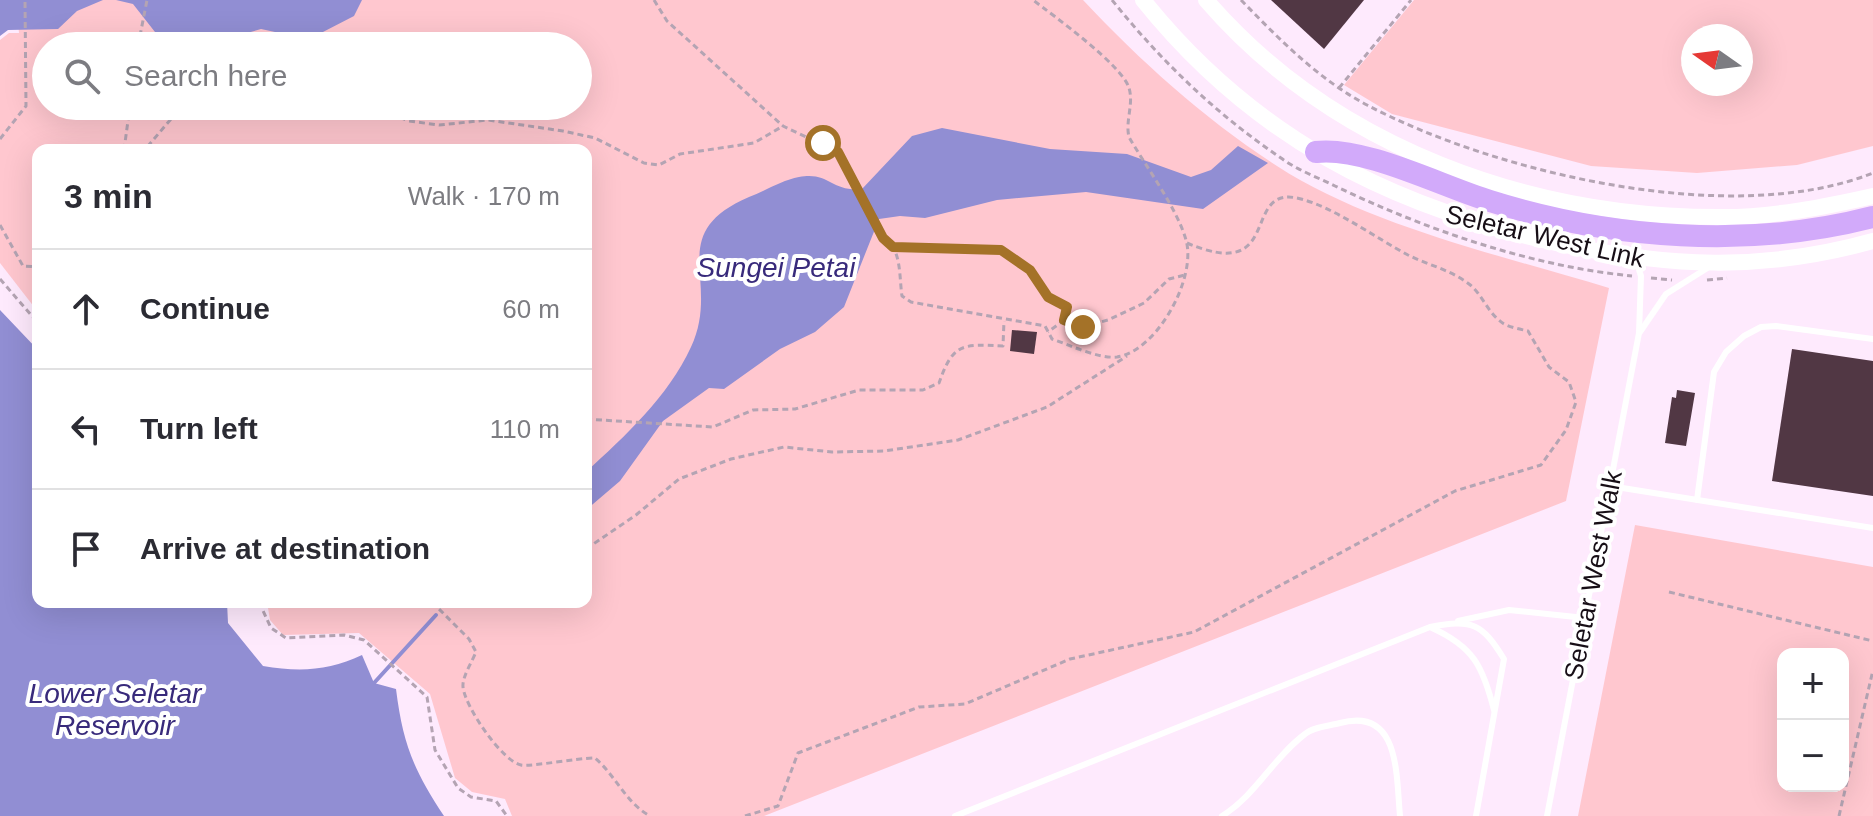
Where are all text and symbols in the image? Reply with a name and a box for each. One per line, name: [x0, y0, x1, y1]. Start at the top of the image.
north arrow: [1681, 24, 1753, 96]
search box: [32, 32, 592, 120]
icon: search: [60, 54, 104, 98]
text: Search here: [124, 59, 287, 92]
route start: [805, 125, 841, 161]
text: 3 min: [64, 177, 153, 215]
text: Walk · 170 m: [408, 181, 560, 211]
street label: Seletar West Link: [1443, 199, 1648, 274]
water label: Sungei Petai: [697, 252, 856, 283]
icon: ahead: [64, 287, 108, 331]
text: Continue: [140, 292, 270, 325]
text: 60 m: [502, 294, 560, 324]
route end: [1065, 309, 1101, 345]
icon: left: [64, 407, 108, 451]
text: Turn left: [140, 412, 258, 445]
text: 110 m: [490, 414, 560, 444]
street label: Seletar West Walk: [1558, 467, 1628, 682]
icon: arrive: [64, 527, 108, 571]
text: Arrive at destination: [140, 532, 430, 565]
map controls: [1777, 648, 1849, 792]
button: +: [1777, 648, 1849, 720]
water label: Lower Seletar Reservoir: [29, 678, 203, 741]
button: −: [1777, 720, 1849, 792]

